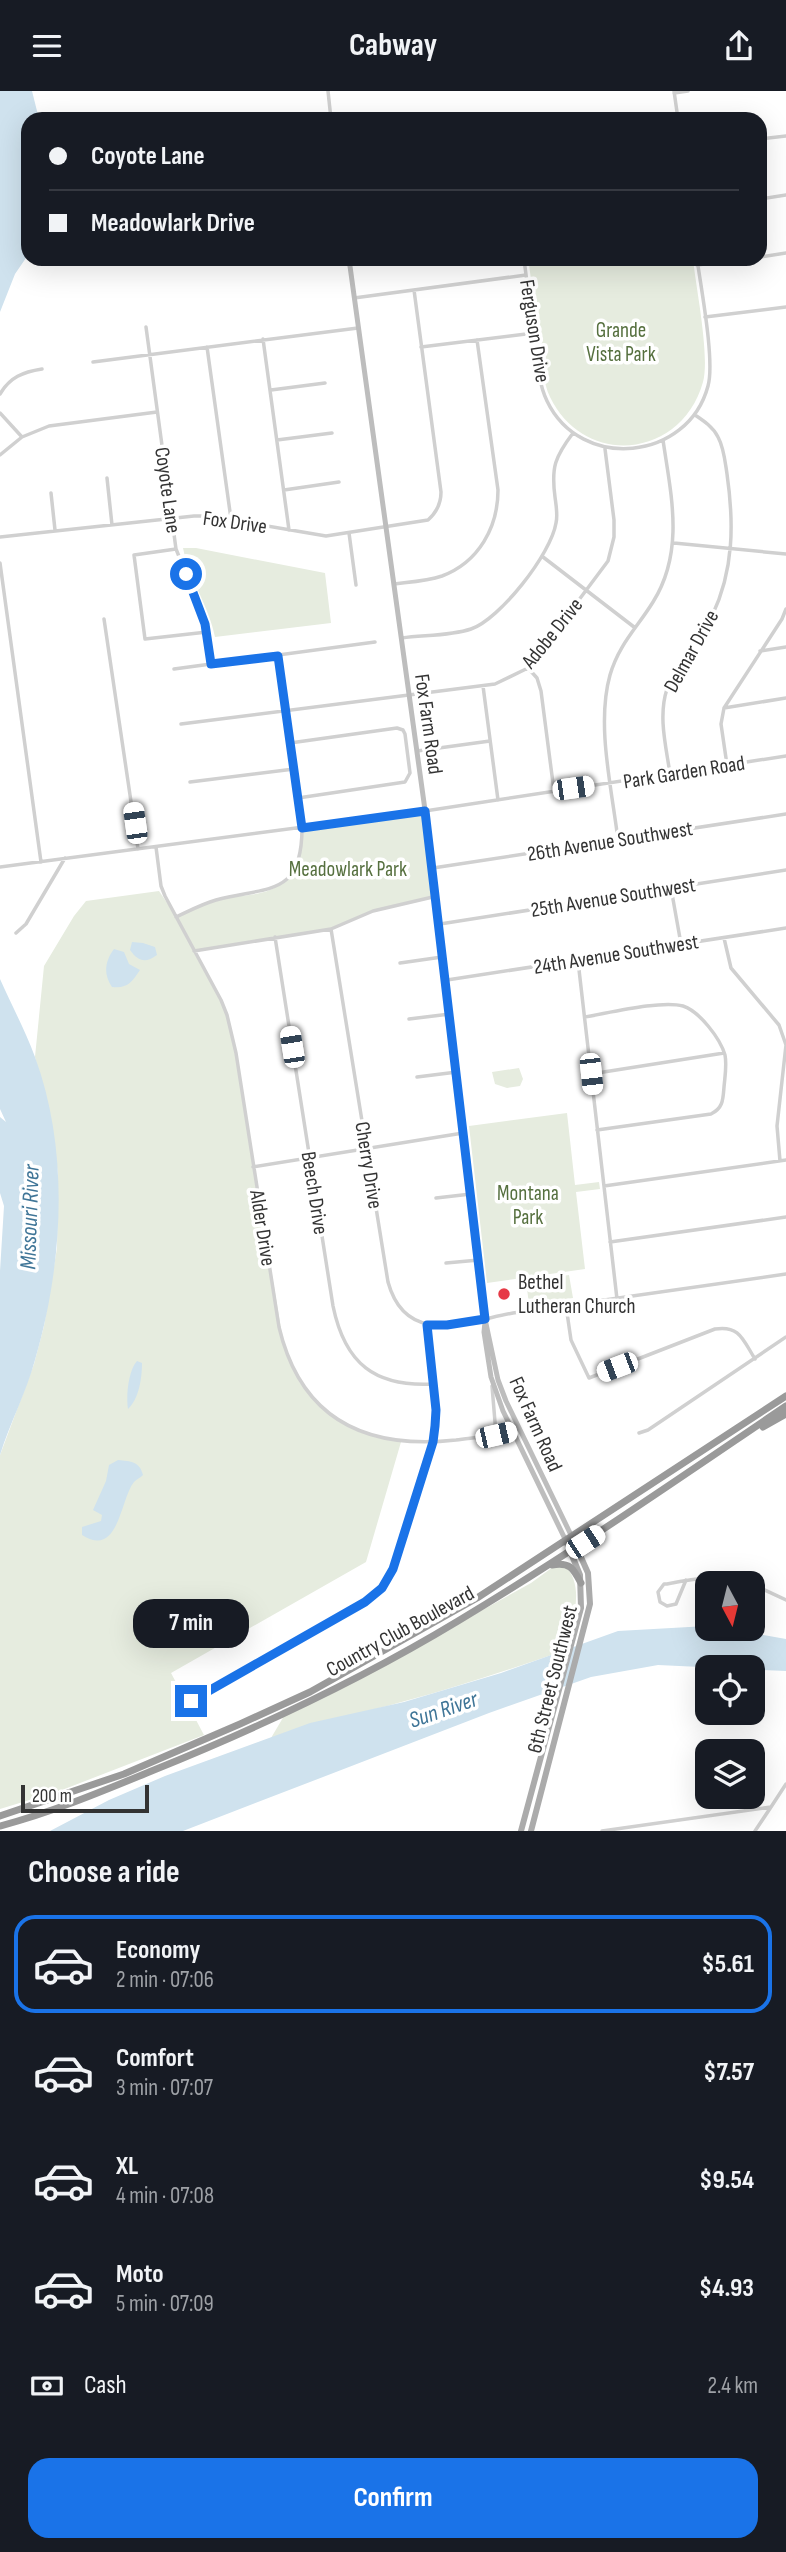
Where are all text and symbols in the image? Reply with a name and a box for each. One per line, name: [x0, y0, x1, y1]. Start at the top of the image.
text: Cabway: [349, 26, 437, 65]
icon: menu: [28, 27, 66, 65]
icon: share: [720, 27, 758, 65]
text: Coyote Lane: [91, 141, 205, 172]
text: Meadowlark Drive: [91, 208, 255, 239]
street label: Ferguson Drive: [514, 278, 555, 384]
park label: Grande Vista Park: [586, 318, 656, 367]
street label: Coyote Lane: [149, 446, 186, 535]
street label: Fox Drive: [201, 506, 268, 539]
route start: [170, 558, 202, 590]
street label: Adobe Drive: [516, 593, 588, 674]
street label: Delmar Drive: [659, 606, 724, 697]
street label: Fox Farm Road: [409, 672, 448, 776]
street label: Park Garden Road: [622, 751, 747, 794]
car: [551, 775, 596, 801]
car: [122, 801, 149, 845]
street label: 26th Avenue Southwest: [526, 816, 695, 867]
park label: Meadowlark Park: [289, 857, 407, 882]
street label: 25th Avenue Southwest: [529, 872, 697, 923]
street label: 24th Avenue Southwest: [532, 929, 700, 980]
car: [279, 1025, 306, 1069]
car: [579, 1052, 604, 1096]
street label: Cherry Drive: [349, 1120, 388, 1210]
street label: Beech Drive: [296, 1150, 333, 1236]
water label: Missouri River: [14, 1162, 46, 1270]
park label: Montana Park: [497, 1181, 559, 1230]
street label: Alder Drive: [244, 1187, 281, 1268]
place label: Bethel Lutheran Church: [518, 1270, 636, 1319]
marker: Bethel Lutheran Church: [496, 1286, 512, 1302]
car: [594, 1350, 641, 1384]
street label: Fox Farm Road: [504, 1373, 567, 1475]
car: [474, 1420, 519, 1450]
car: [562, 1522, 609, 1562]
north arrow: [695, 1571, 765, 1641]
map controls: [695, 1571, 765, 1809]
street label: Country Club Boulevard: [322, 1581, 478, 1682]
callout: 7 min: [133, 1599, 249, 1649]
street label: 6th Street Southwest: [522, 1603, 583, 1756]
text: 7 min: [169, 1609, 213, 1637]
button: locate: [695, 1655, 765, 1725]
route end: [175, 1685, 207, 1717]
water label: Sun River: [405, 1685, 483, 1735]
button: layers: [695, 1739, 765, 1809]
scale bar: [21, 1782, 149, 1814]
text: 200 m: [32, 1785, 72, 1808]
text: Choose a ride: [28, 1853, 180, 1892]
icon: car: [32, 1933, 95, 1996]
text: Economy: [116, 1935, 200, 1966]
text: $5.61: [702, 1949, 754, 1980]
text: 2 min · 07:06: [116, 1966, 214, 1994]
icon: car: [32, 2041, 95, 2104]
text: Comfort: [116, 2043, 194, 2074]
text: $7.57: [703, 2057, 754, 2088]
text: 3 min · 07:07: [116, 2074, 213, 2102]
icon: car: [32, 2149, 95, 2212]
text: XL: [116, 2151, 138, 2182]
text: $9.54: [699, 2165, 754, 2196]
text: 4 min · 07:08: [116, 2182, 214, 2210]
icon: car: [32, 2257, 95, 2320]
text: Moto: [116, 2259, 164, 2290]
text: $4.93: [699, 2273, 754, 2304]
text: 5 min · 07:09: [116, 2290, 214, 2318]
icon: cash: [28, 2367, 66, 2405]
text: Cash: [84, 2370, 127, 2401]
text: 2.4 km: [707, 2372, 758, 2400]
button: Confirm: [28, 2458, 758, 2538]

